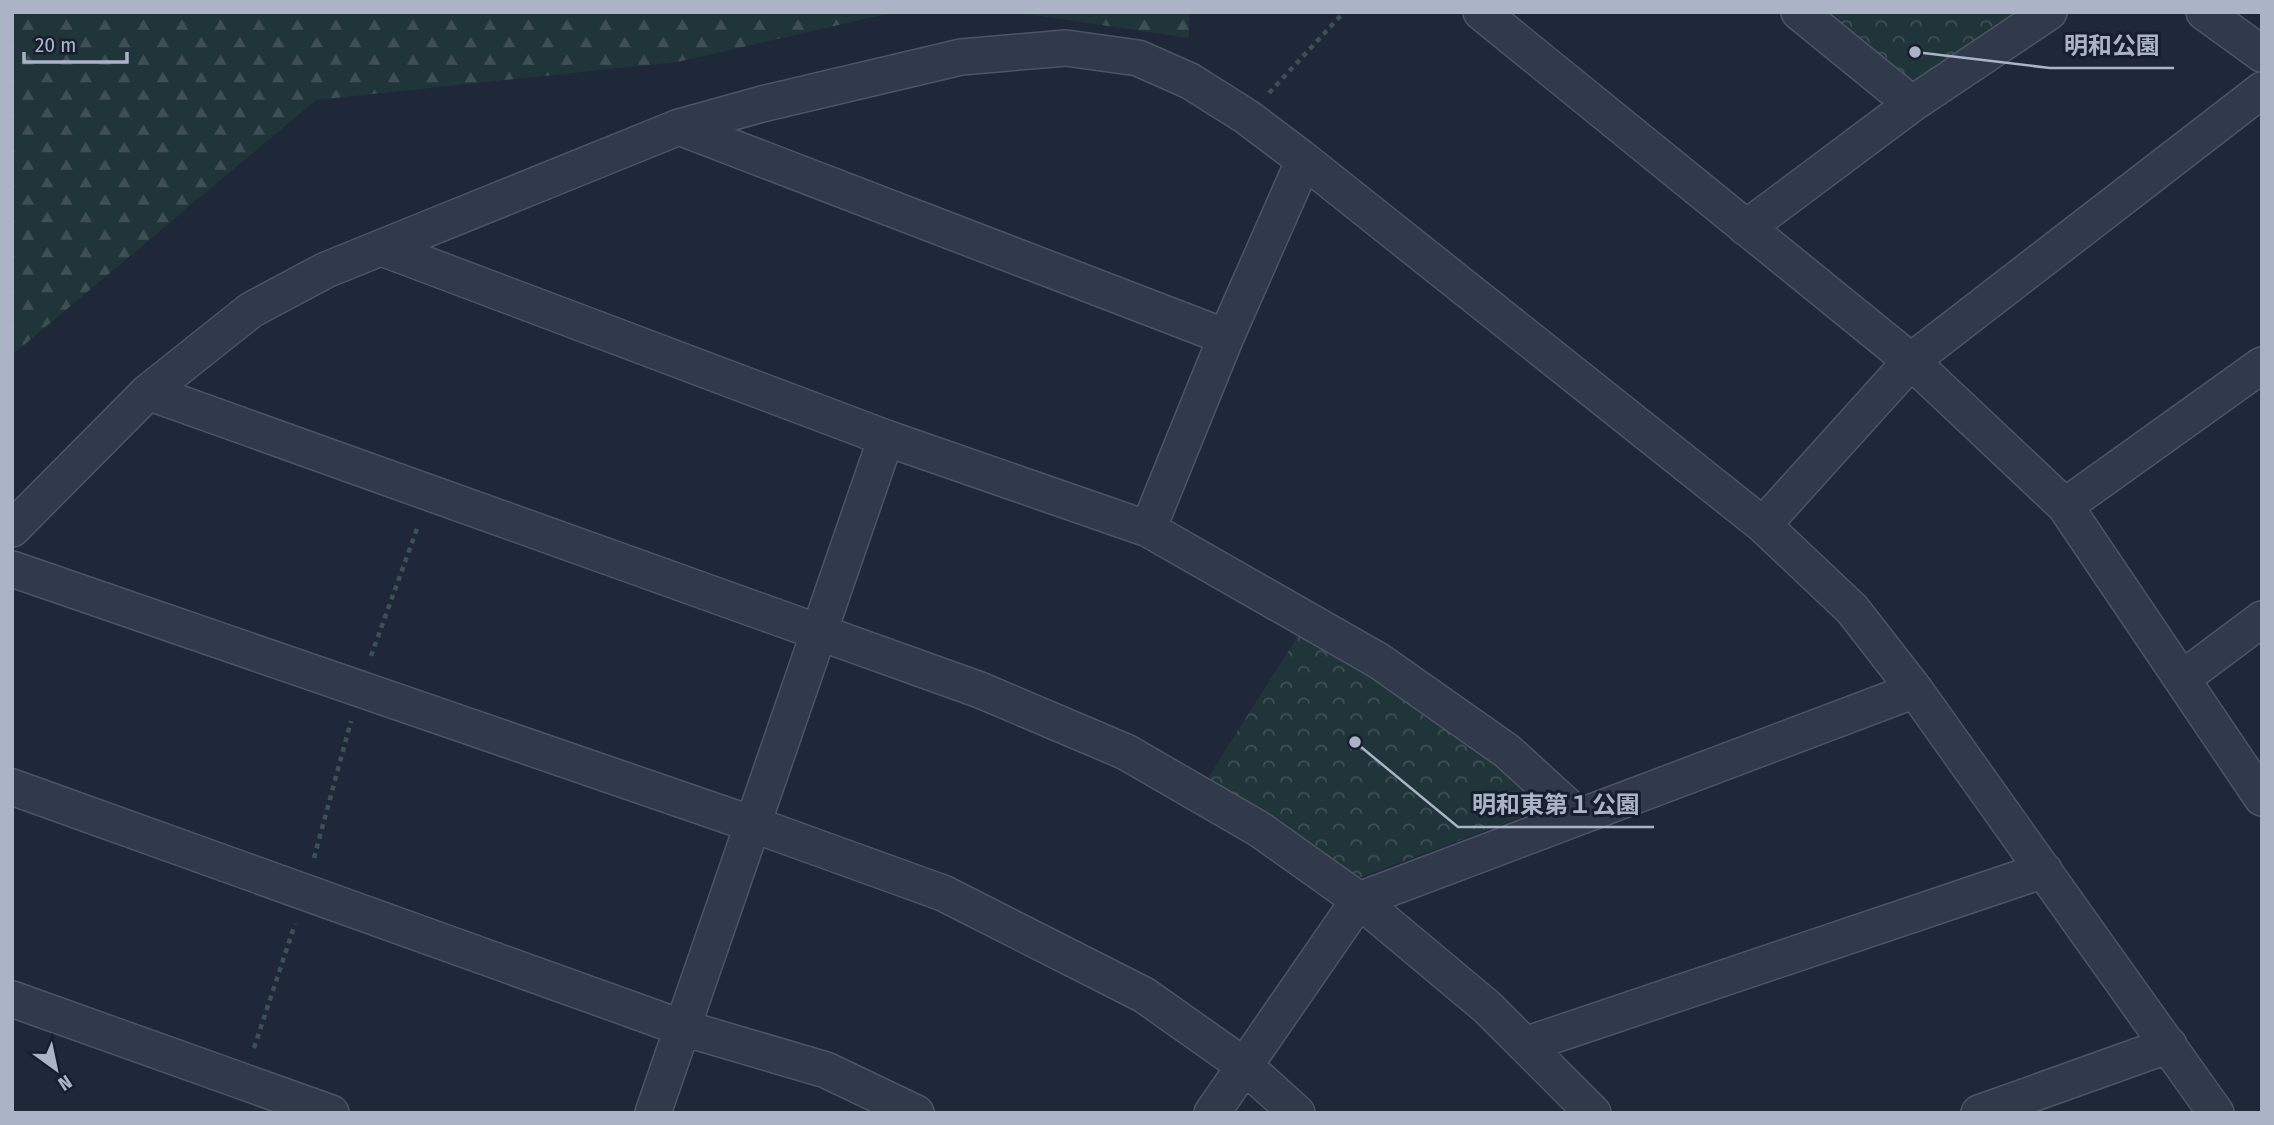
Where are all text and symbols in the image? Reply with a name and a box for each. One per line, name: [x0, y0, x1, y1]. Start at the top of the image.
scale bar: [24, 21, 128, 65]
callout: 明和公園: [2050, 23, 2174, 68]
text: 20 m: [35, 32, 76, 58]
text: 明和公園: [2064, 32, 2160, 60]
callout: 明和東第１公園: [1458, 782, 1654, 827]
text: 明和東第１公園: [1472, 791, 1640, 819]
north arrow: [21, 1034, 91, 1104]
text: N: [54, 1070, 76, 1096]

